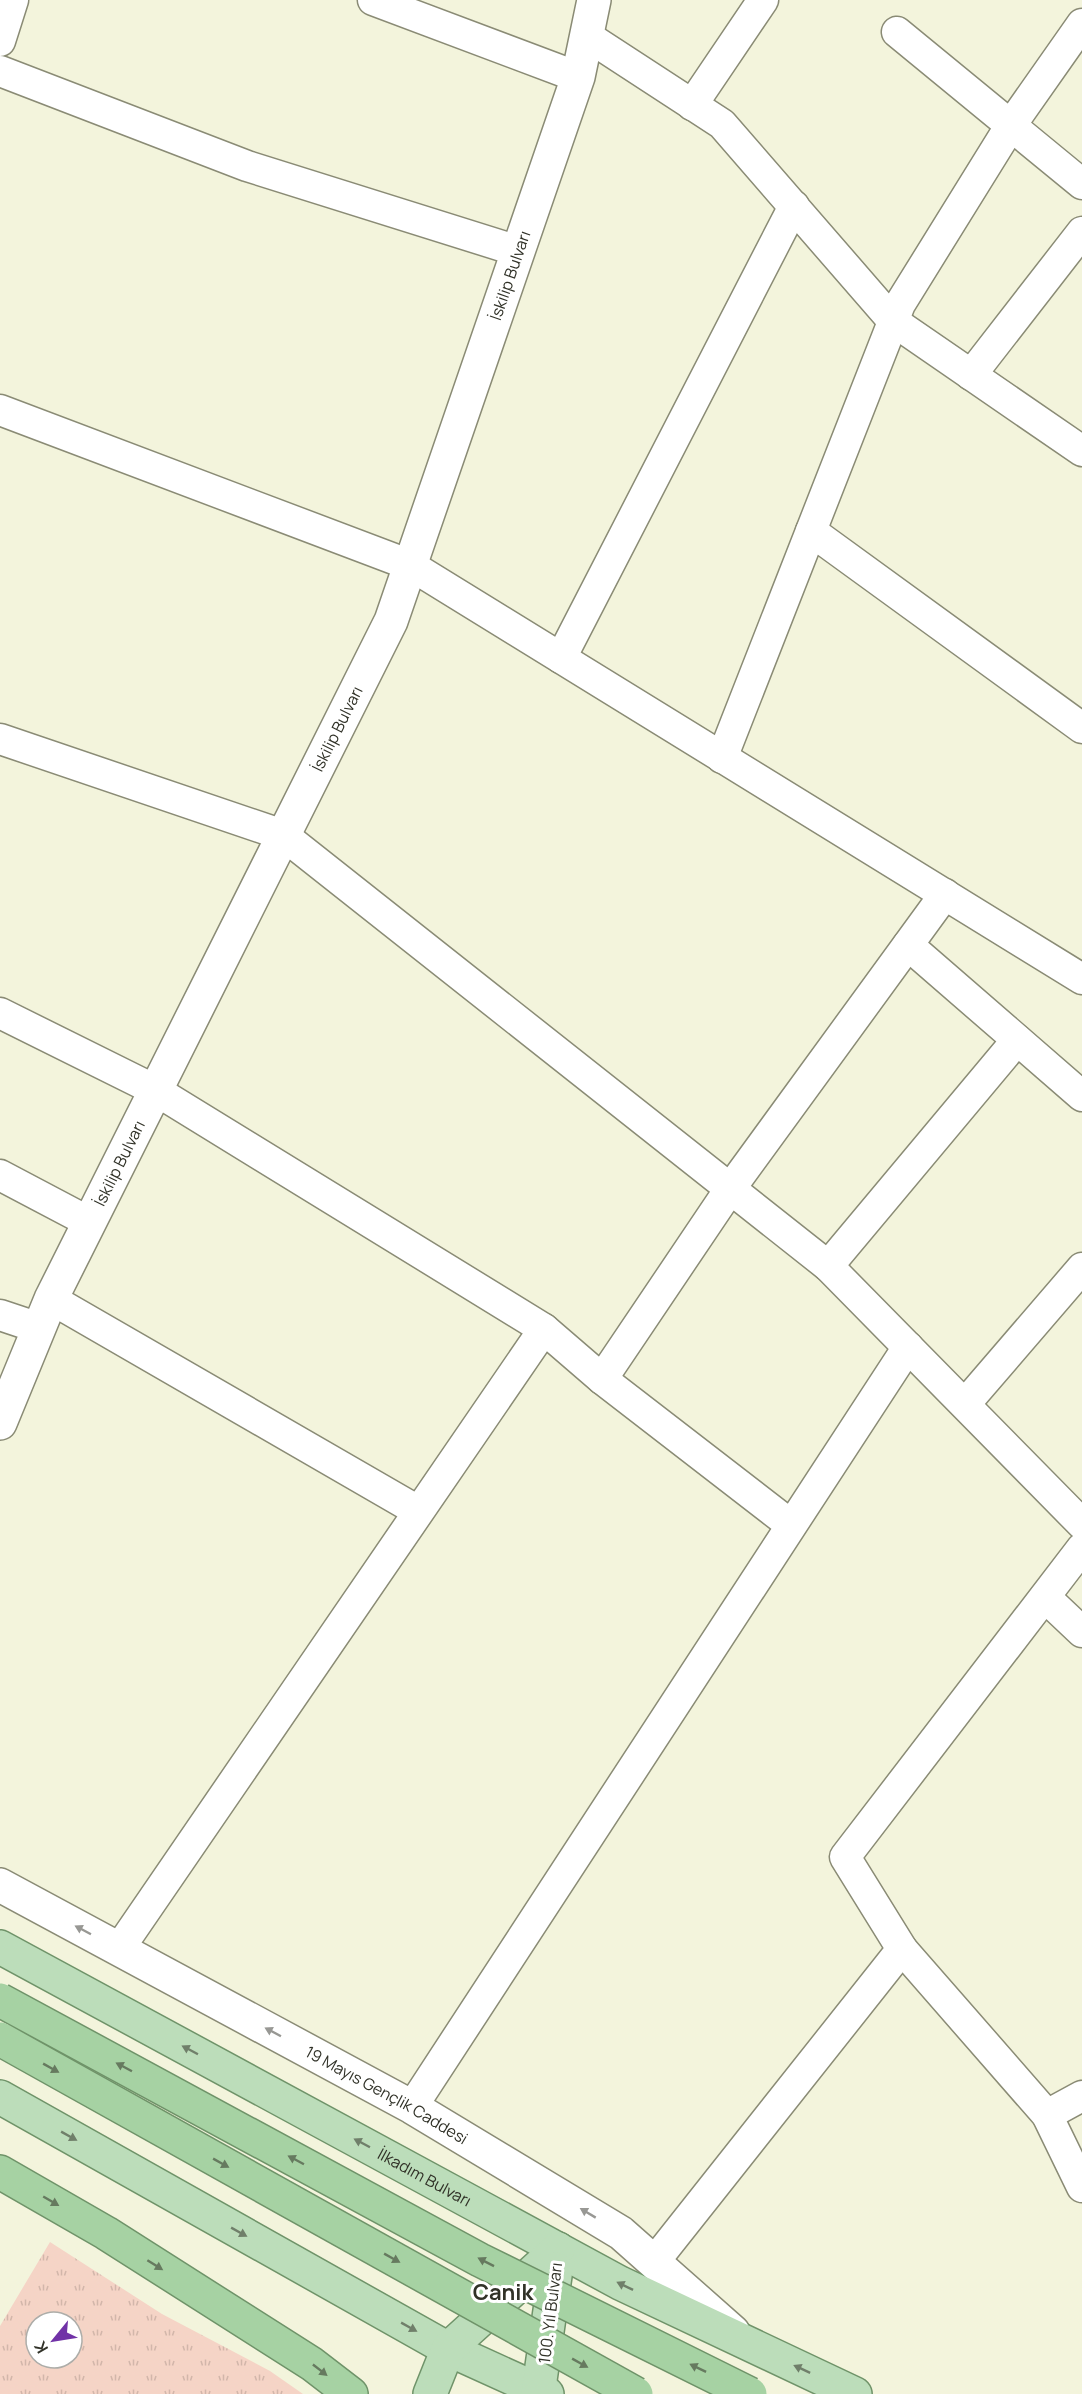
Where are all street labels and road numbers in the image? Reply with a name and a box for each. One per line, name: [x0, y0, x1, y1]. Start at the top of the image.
street label: İskilip Bulvarı: [484, 228, 535, 323]
street label: İskilip Bulvarı: [306, 682, 368, 775]
street label: İskilip Bulvarı: [88, 1117, 150, 1210]
street label: 19 Mayıs Gençlik Caddesi: [302, 2041, 472, 2149]
street label: İlkadım Bulvarı: [374, 2143, 475, 2211]
street label: 100. Yıl Bulvarı: [533, 2261, 567, 2365]

